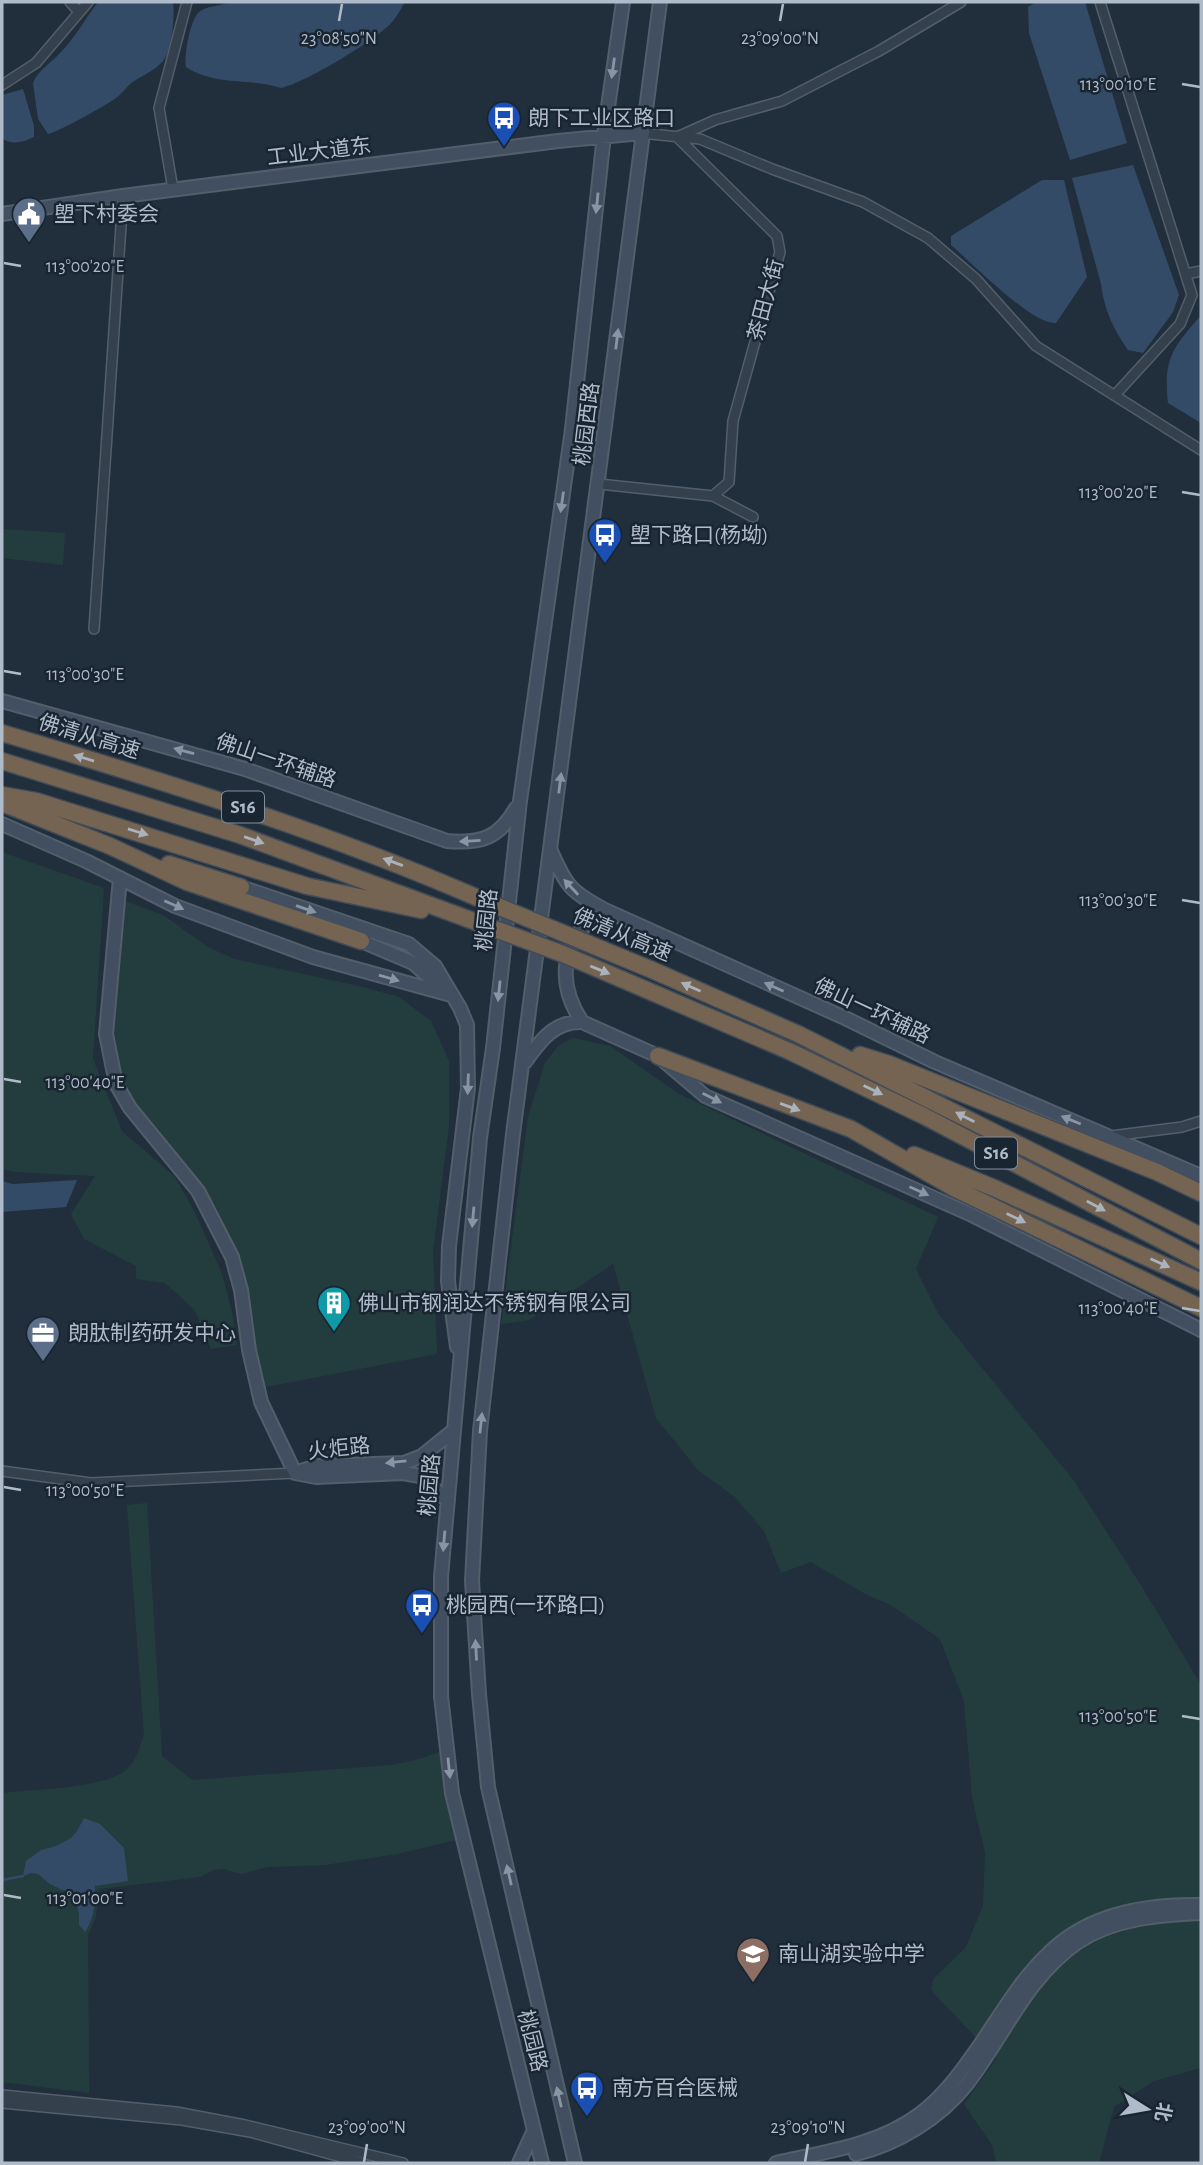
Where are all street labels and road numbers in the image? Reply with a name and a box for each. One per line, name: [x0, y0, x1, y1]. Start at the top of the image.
street label: 工业大道东: [265, 134, 372, 169]
street label: 茶田大街: [744, 256, 787, 343]
street label: 桃园西路: [570, 381, 603, 467]
street label: 佛清从高速: [36, 711, 143, 762]
street label: 佛山一环辅路: [213, 730, 339, 791]
road number: S16: [222, 792, 264, 822]
street label: 桃园路: [472, 887, 501, 952]
street label: 佛清从高速: [570, 904, 675, 965]
street label: 佛山一环辅路: [810, 974, 934, 1047]
road number: S16: [975, 1138, 1017, 1168]
street label: 火炬路: [306, 1434, 371, 1463]
street label: 桃园路: [416, 1453, 443, 1517]
street label: 桃园路: [514, 2008, 551, 2074]

